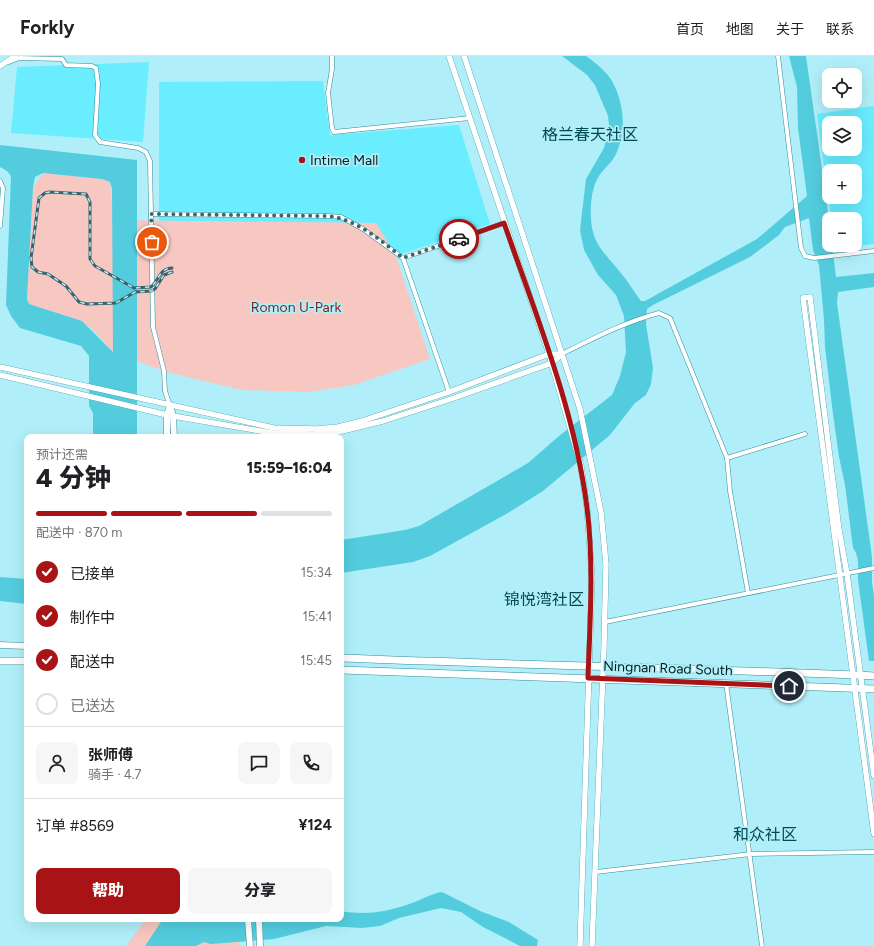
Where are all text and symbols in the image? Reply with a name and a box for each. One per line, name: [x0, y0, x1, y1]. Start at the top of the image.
text: Forkly: [20, 16, 74, 39]
text: 首页: [676, 21, 704, 38]
text: 地图: [726, 21, 754, 38]
text: 关于: [776, 21, 804, 38]
text: 联系: [826, 21, 854, 38]
map controls: [822, 68, 862, 252]
button: locate: [822, 68, 862, 108]
button: layers: [822, 116, 862, 156]
district label: 格兰春天社区: [542, 125, 638, 144]
place label: Intime Mall: [310, 152, 378, 169]
marker: Intime Mall: [297, 155, 307, 165]
button: +: [822, 164, 862, 204]
button: −: [822, 212, 862, 252]
courier: [439, 219, 479, 259]
pin: [135, 225, 169, 259]
icon: car: [448, 228, 470, 250]
icon: bag: [141, 231, 163, 253]
park label: Romon U-Park: [251, 299, 341, 316]
text: 预计还需: [36, 447, 88, 462]
text: 15:59–16:04: [247, 459, 332, 477]
text: 4 分钟: [36, 462, 111, 494]
text: 配送中 · 870 m: [36, 525, 122, 540]
icon: check: [36, 561, 58, 583]
text: 已接单: [70, 565, 115, 583]
text: 15:34: [301, 565, 332, 580]
district label: 锦悦湾社区: [504, 590, 584, 609]
icon: check: [36, 605, 58, 627]
text: 制作中: [70, 609, 115, 627]
text: 15:41: [302, 609, 332, 624]
icon: check: [36, 649, 58, 671]
text: 配送中: [70, 653, 115, 671]
text: 15:45: [300, 653, 332, 668]
street label: Ningnan Road South: [603, 658, 733, 679]
pin: [772, 669, 806, 703]
icon: home: [778, 675, 800, 697]
text: 已送达: [70, 697, 115, 715]
button: person: [36, 742, 78, 784]
button: chat: [238, 742, 280, 784]
button: phone: [290, 742, 332, 784]
text: 张师傅: [88, 746, 133, 764]
text: 骑手 · 4.7: [88, 767, 141, 782]
text: ¥124: [299, 816, 332, 834]
text: 订单 #8569: [36, 817, 114, 835]
district label: 和众社区: [733, 825, 797, 844]
button: 帮助: [36, 868, 180, 914]
button: 分享: [188, 868, 332, 914]

